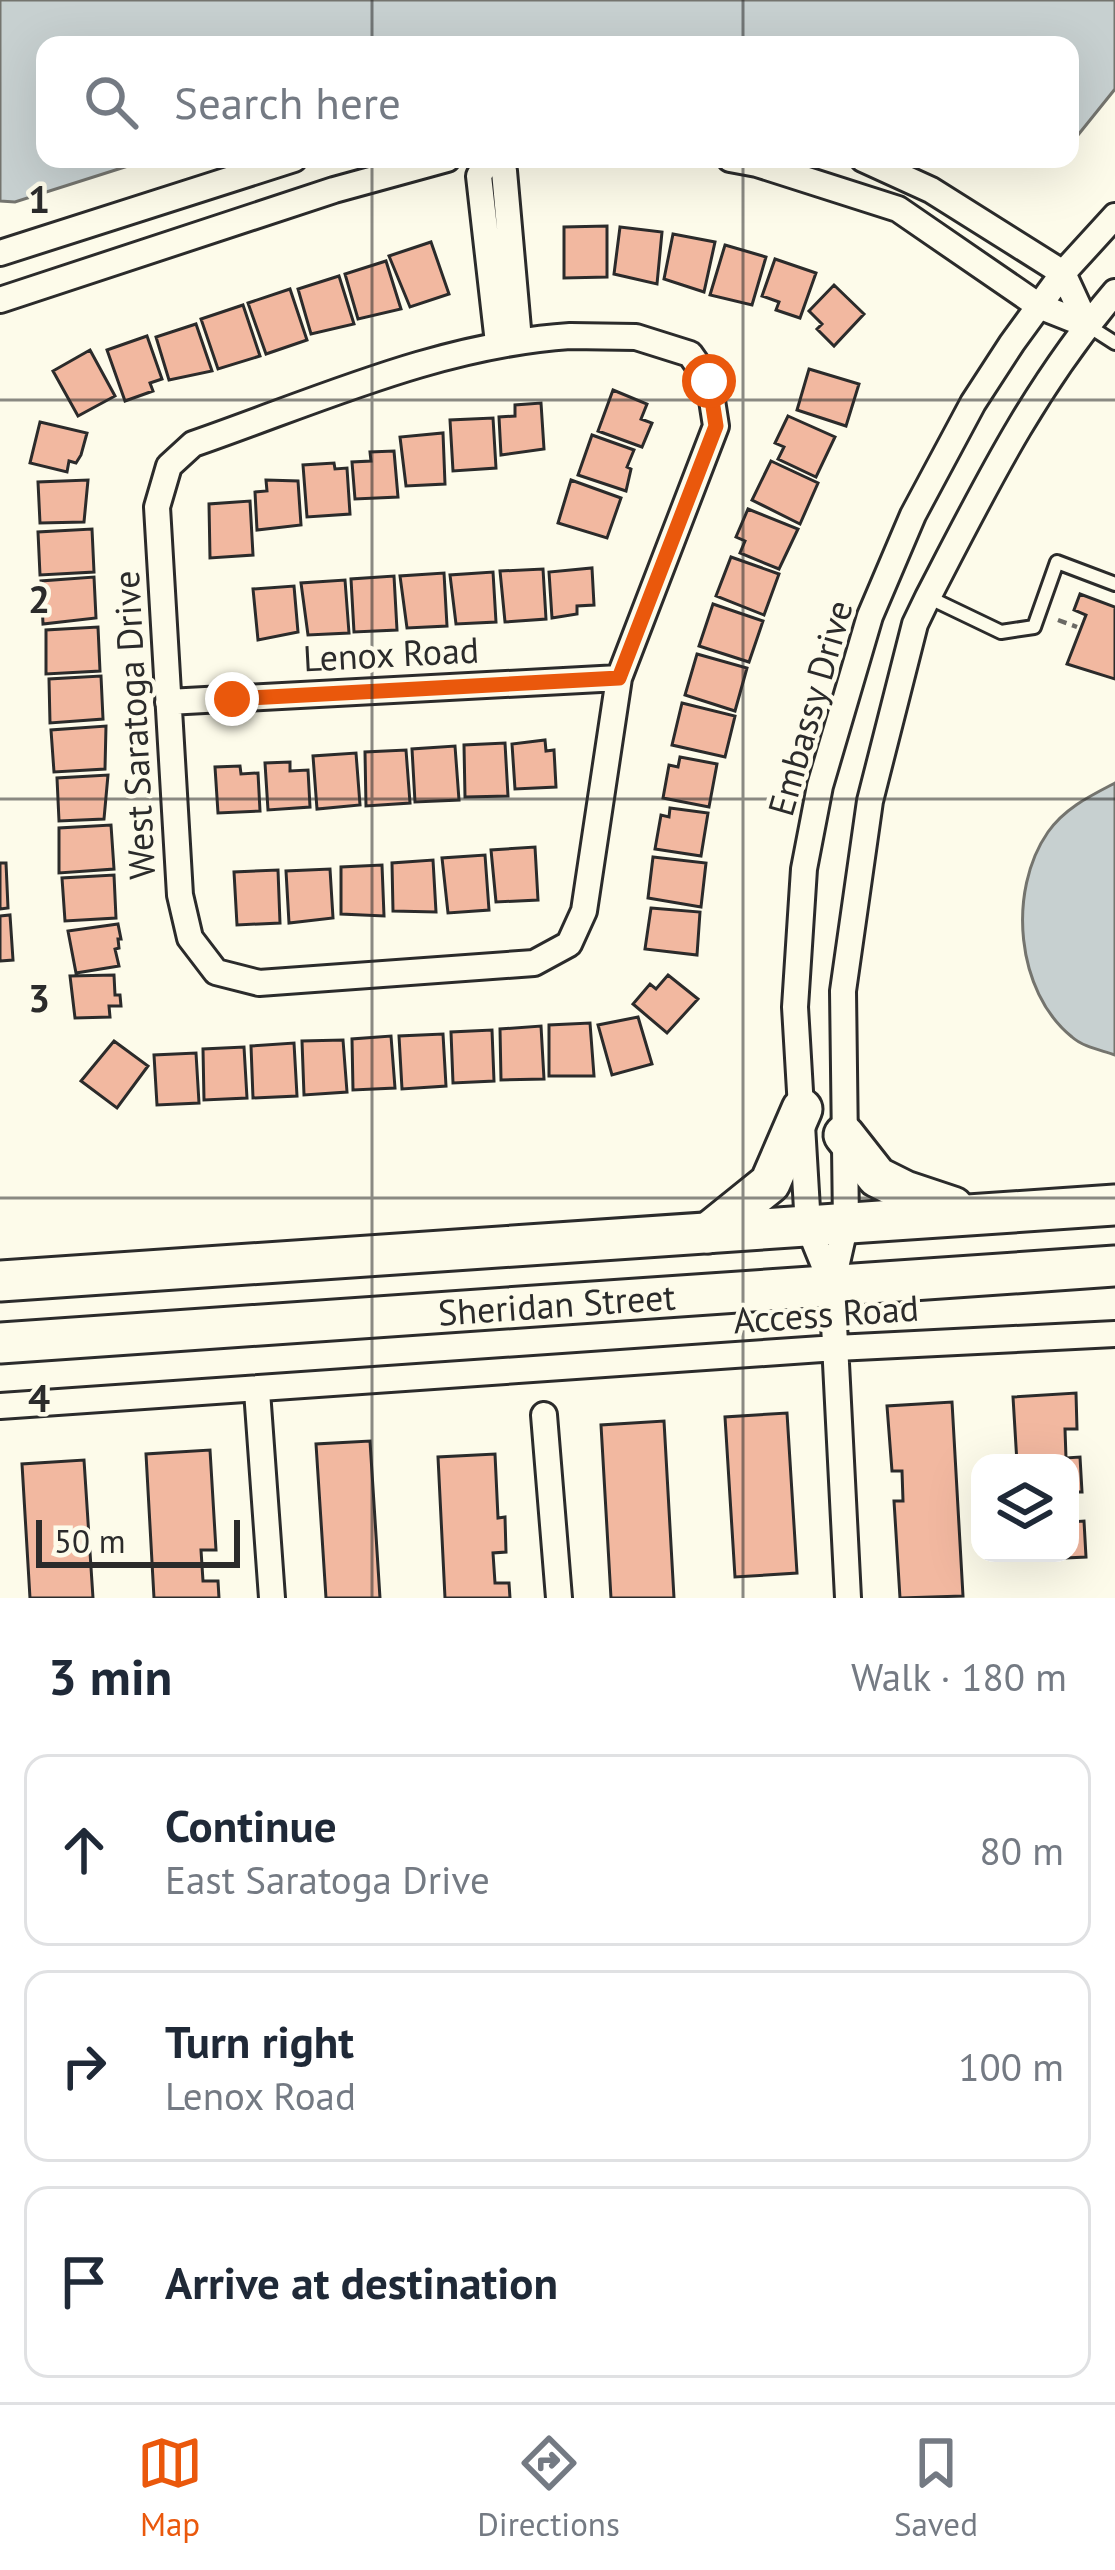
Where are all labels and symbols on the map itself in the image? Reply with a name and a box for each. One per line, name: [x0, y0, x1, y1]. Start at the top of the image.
text: 1: [28, 173, 50, 224]
route start: [682, 354, 736, 408]
street label: West Saratoga Drive: [102, 569, 165, 881]
text: 2: [28, 573, 50, 624]
street label: Embassy Drive: [756, 595, 863, 821]
street label: Lenox Road: [302, 625, 480, 682]
route end: [205, 672, 259, 726]
text: 3: [28, 972, 50, 1023]
street label: Sheridan Street: [436, 1272, 677, 1336]
street label: Access Road: [732, 1284, 920, 1343]
text: 4: [28, 1372, 50, 1423]
scale bar: [36, 1514, 240, 1567]

